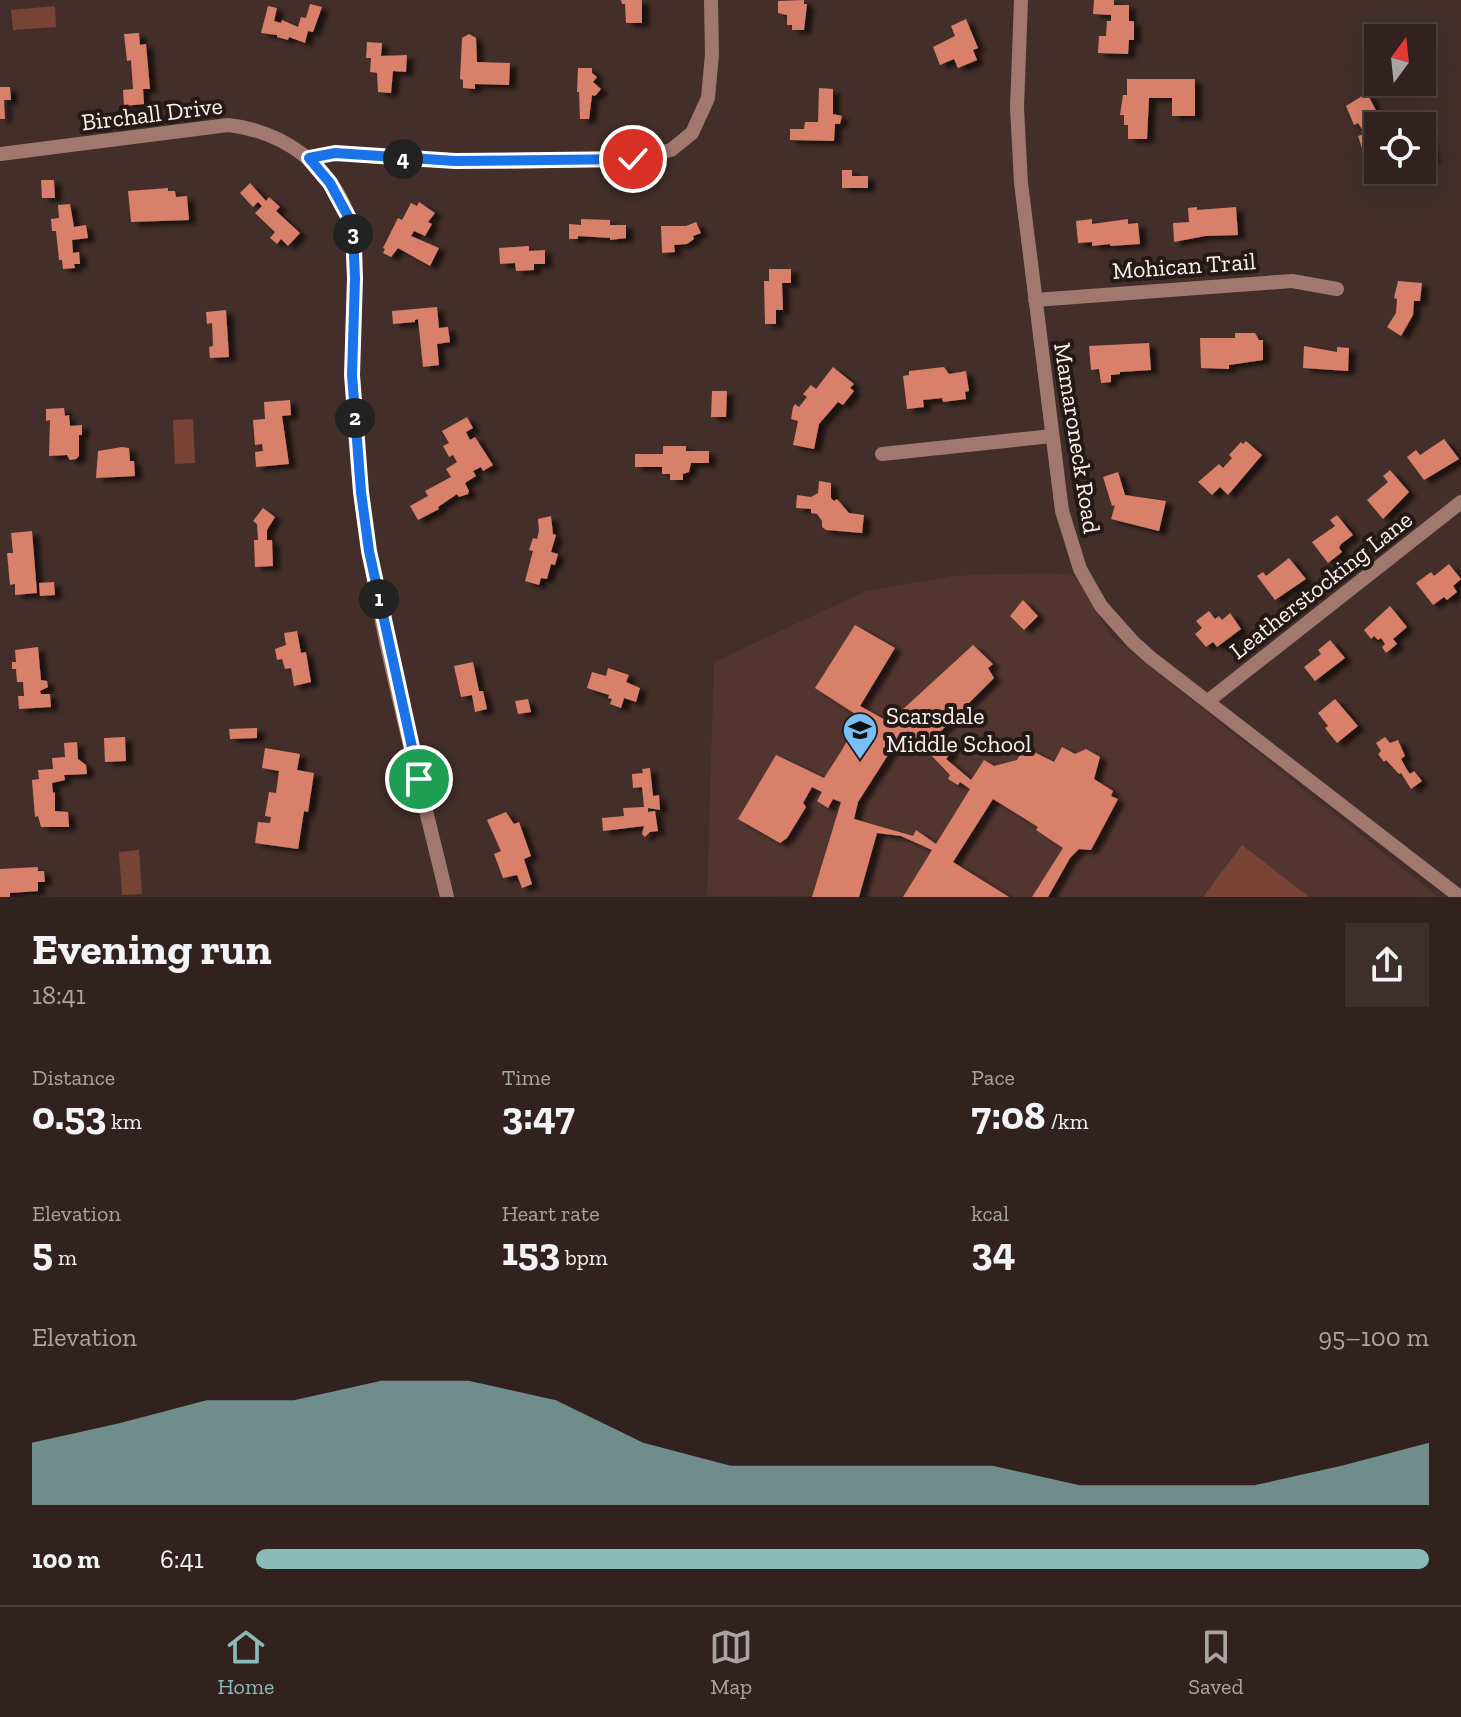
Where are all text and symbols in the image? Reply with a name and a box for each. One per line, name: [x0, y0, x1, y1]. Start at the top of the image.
north arrow: [1364, 24, 1436, 96]
map controls: [1364, 24, 1436, 184]
street label: Birchall Drive: [80, 90, 224, 137]
button: locate: [1364, 112, 1436, 184]
pin: [599, 125, 667, 193]
icon: check: [611, 137, 655, 181]
pin: 4: [383, 139, 423, 179]
text: 4: [397, 145, 409, 172]
pin: 3: [333, 214, 373, 254]
text: 3: [347, 220, 359, 247]
street label: Mohican Trail: [1111, 246, 1257, 285]
street label: Mamaroneck Road: [1048, 340, 1107, 535]
pin: 2: [335, 398, 375, 438]
text: 2: [349, 404, 361, 431]
street label: Leatherstocking Lane: [1224, 504, 1418, 665]
pin: 1: [359, 579, 399, 619]
text: 1: [375, 585, 383, 612]
place label: Scarsdale Middle School: [886, 701, 1032, 758]
school or university icon: Scarsdale Middle School: [841, 711, 879, 761]
pin: [385, 745, 453, 813]
icon: arrive: [397, 757, 441, 801]
text: Evening run: [32, 922, 272, 975]
button: share: [1345, 923, 1429, 1007]
text: 18:41: [32, 979, 86, 1011]
text: Distance: [32, 1064, 115, 1091]
text: Time: [502, 1064, 551, 1091]
text: Pace: [971, 1064, 1015, 1091]
text: 0.53: [32, 1091, 106, 1139]
text: 3:47: [502, 1091, 575, 1139]
text: 7:08: [971, 1091, 1046, 1139]
text: km: [106, 1108, 142, 1135]
text: /km: [1046, 1108, 1089, 1135]
text: Elevation: [32, 1200, 121, 1227]
text: Heart rate: [502, 1200, 600, 1227]
text: kcal: [971, 1200, 1009, 1227]
text: 5: [32, 1227, 53, 1275]
text: 153: [502, 1227, 560, 1275]
text: 34: [971, 1227, 1015, 1275]
text: m: [53, 1244, 77, 1271]
text: bpm: [560, 1244, 608, 1271]
text: Elevation: [32, 1321, 137, 1353]
text: 95–100 m: [1318, 1321, 1429, 1353]
text: 100 m: [32, 1543, 100, 1575]
text: 6:41: [160, 1543, 204, 1575]
tab: Home: [218, 1625, 274, 1700]
tab: Map: [709, 1625, 753, 1700]
tab: Saved: [1188, 1625, 1243, 1700]

